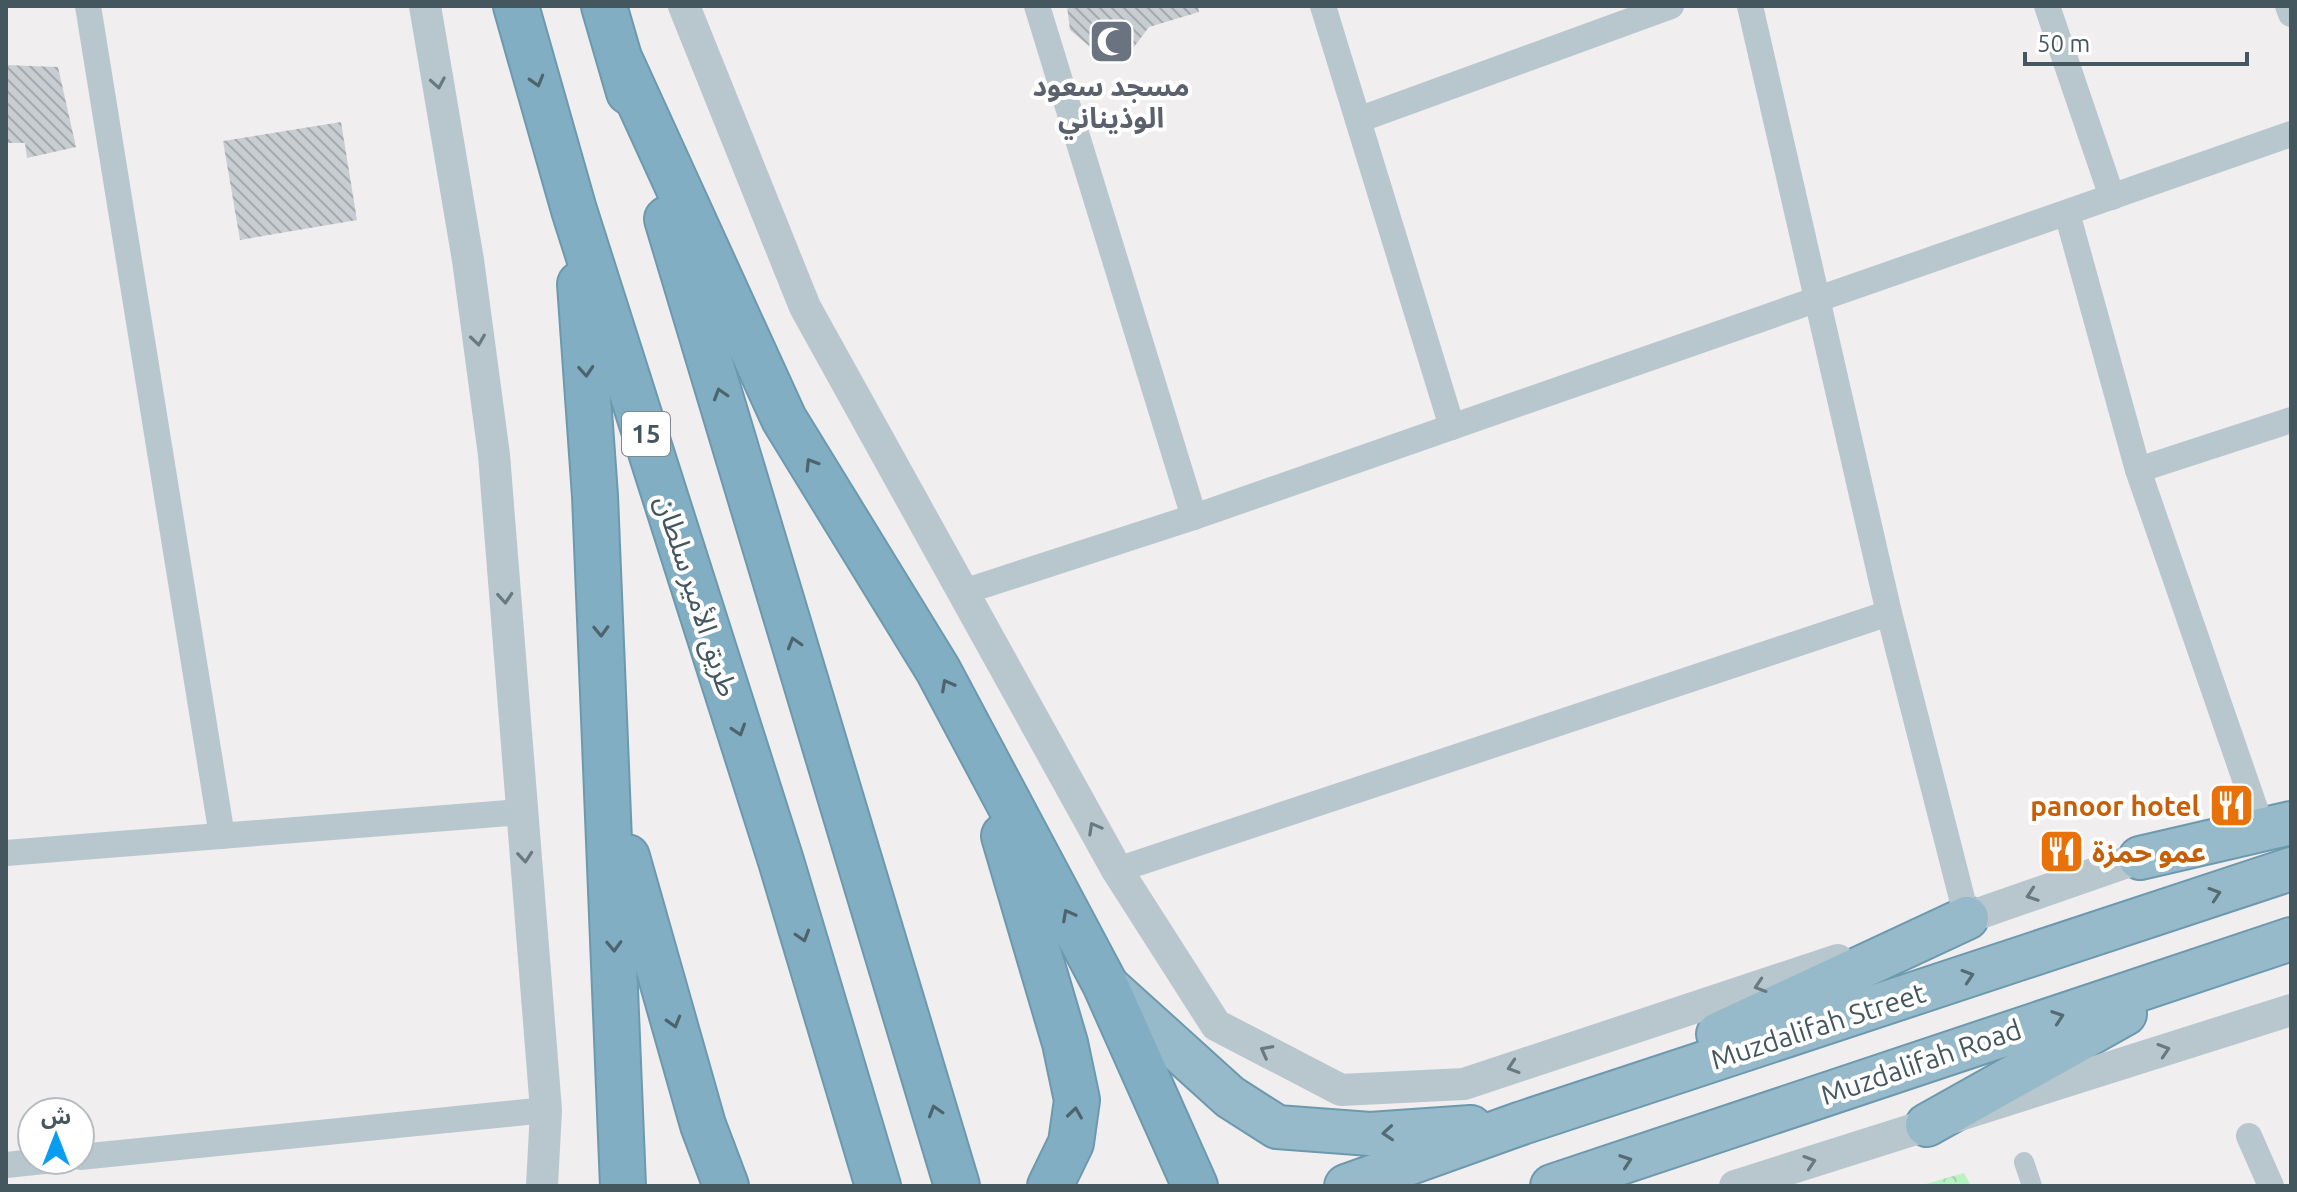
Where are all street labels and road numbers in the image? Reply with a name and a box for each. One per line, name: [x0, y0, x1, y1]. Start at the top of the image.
road number: 15: [622, 412, 670, 456]
street label: طريق الأمير سلطان: [647, 491, 745, 701]
street label: Muzdalifah Street: [1707, 976, 1929, 1075]
street label: Muzdalifah Road: [1817, 1013, 2025, 1110]

